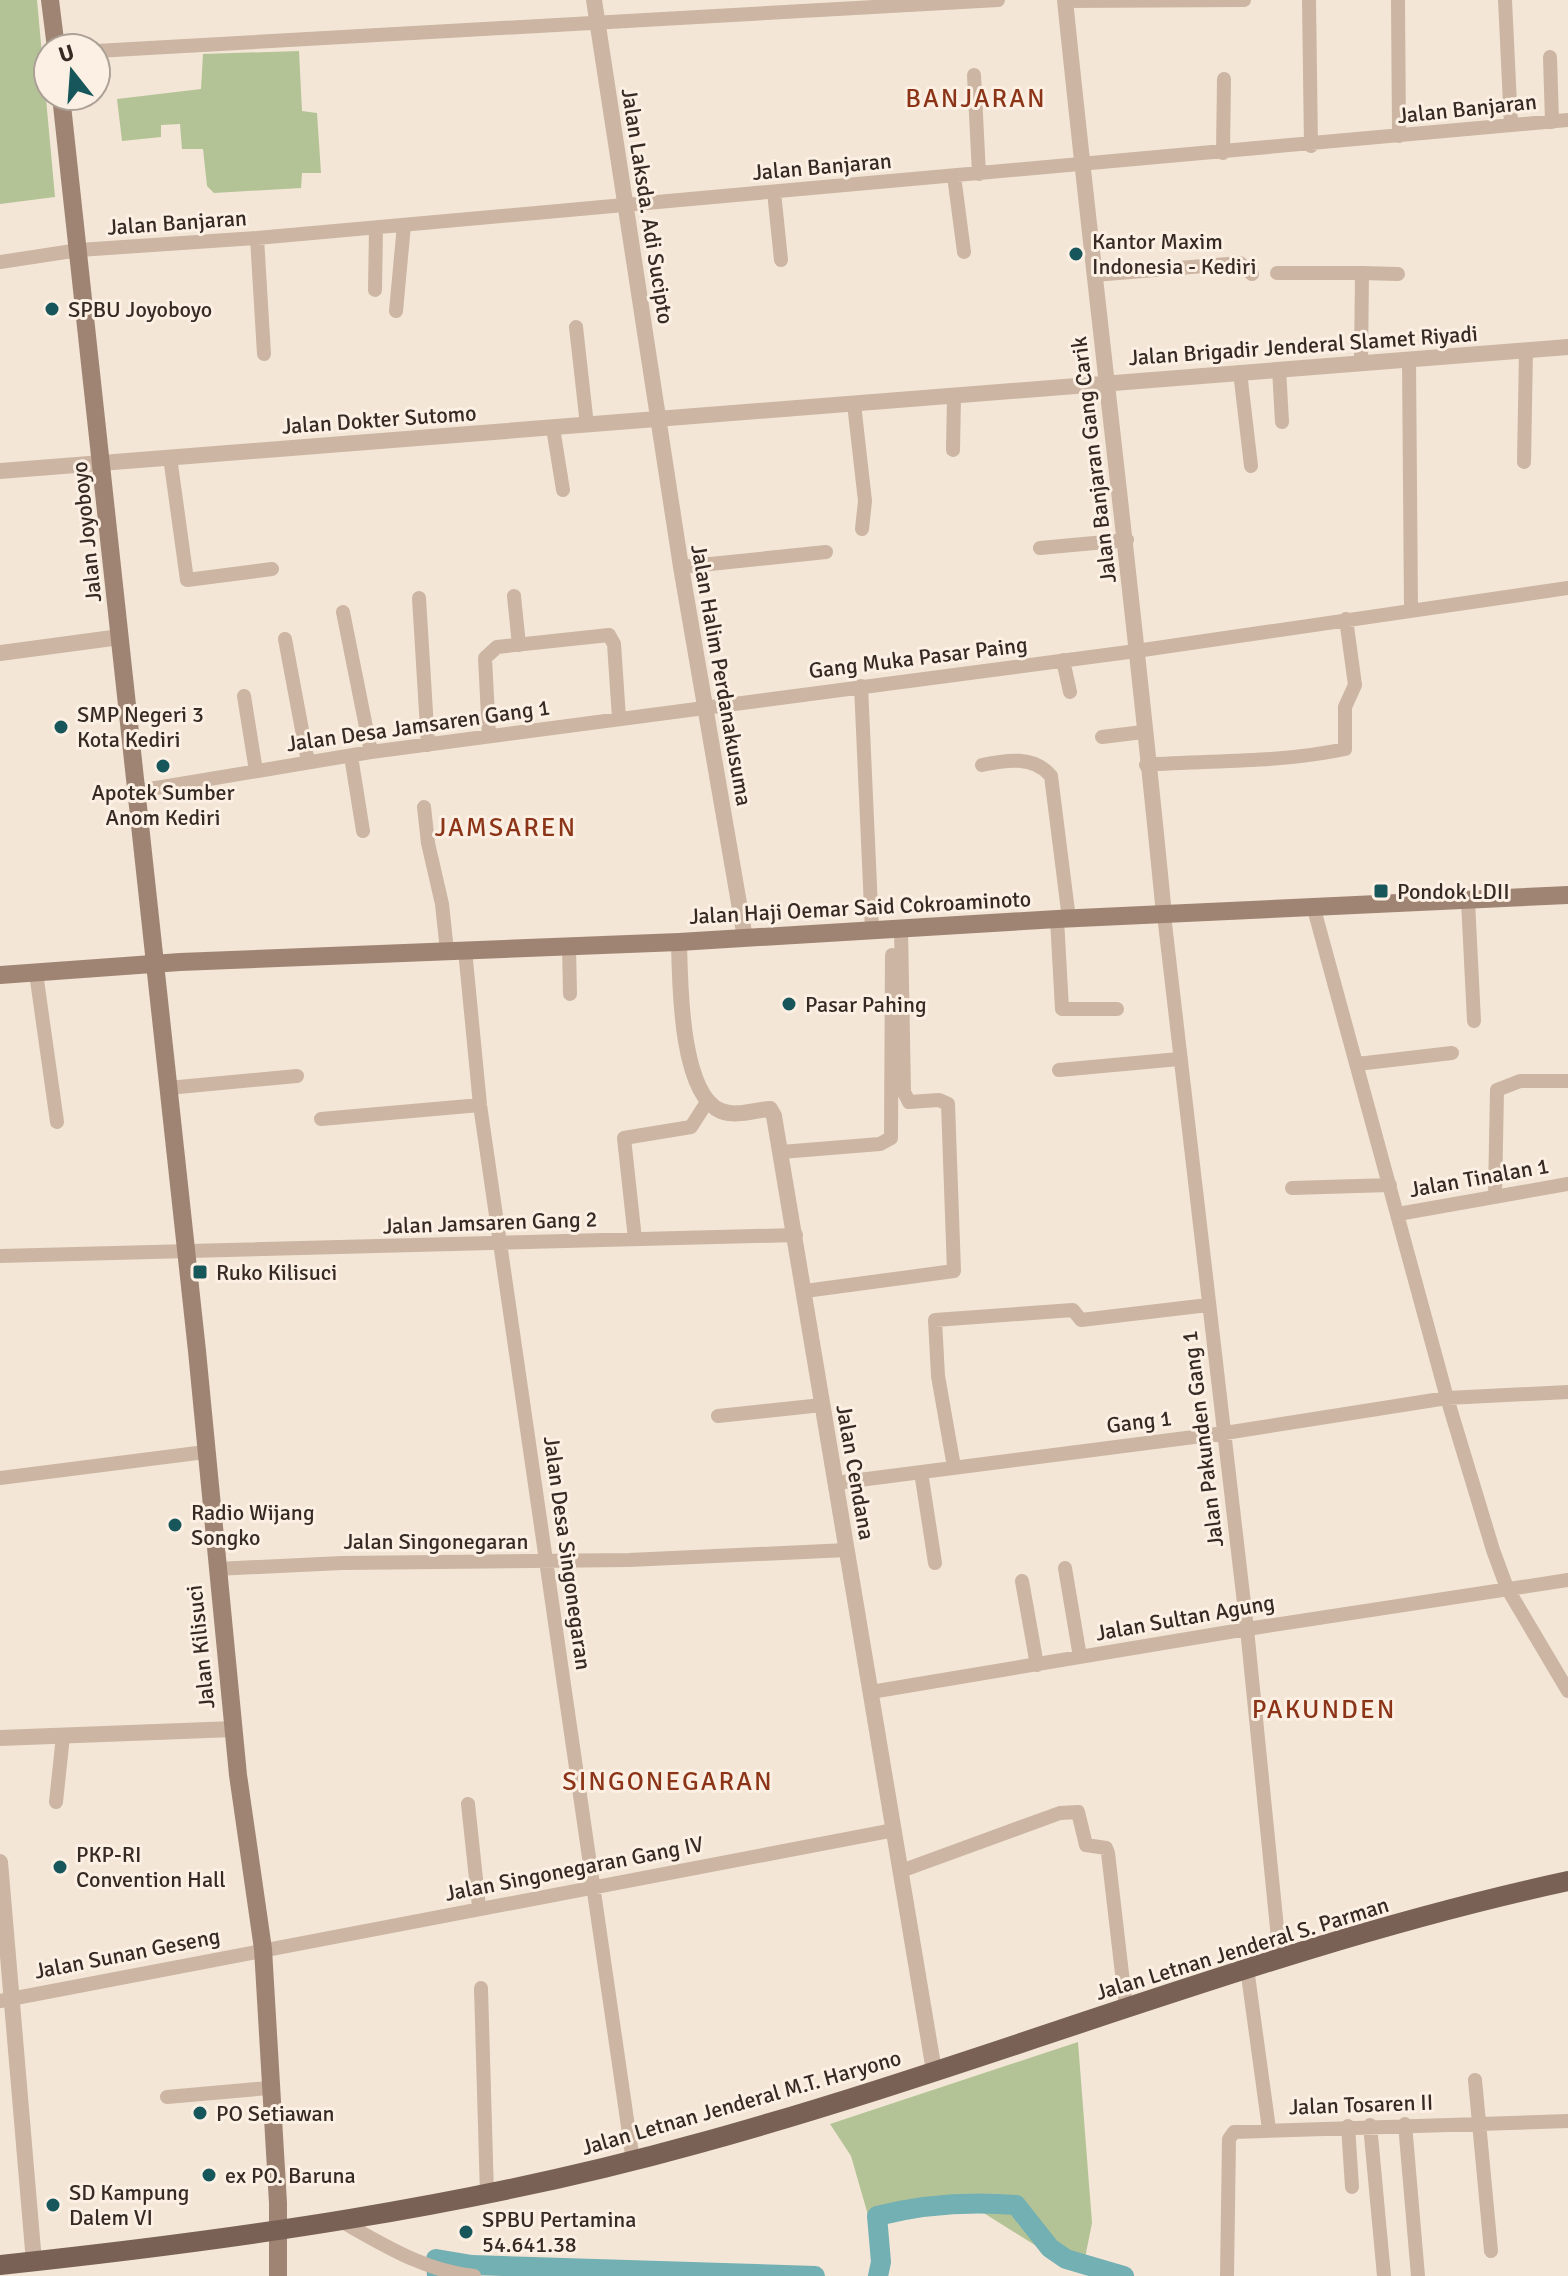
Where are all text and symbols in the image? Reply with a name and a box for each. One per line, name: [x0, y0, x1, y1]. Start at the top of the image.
north arrow: [32, 32, 112, 112]
text: U: [55, 38, 77, 68]
district label: BANJARAN: [905, 83, 1047, 115]
street label: Jalan Laksda. Adi Sucipto: [616, 86, 679, 326]
street label: Jalan Banjaran: [1396, 88, 1538, 129]
street label: Jalan Banjaran: [751, 147, 893, 186]
street label: Jalan Banjaran: [106, 204, 248, 241]
place label: Kantor Maxim Indonesia - Kediri: [1092, 228, 1256, 280]
marker: Kantor Maxim Indonesia - Kediri: [1067, 245, 1085, 263]
place label: SPBU Joyoboyo: [68, 296, 212, 323]
marker: SPBU Joyoboyo: [43, 300, 61, 318]
street label: Jalan Brigadir Jenderal Slamet Riyadi: [1128, 320, 1479, 371]
street label: Jalan Banjaran Gang Carik: [1065, 335, 1122, 585]
street label: Jalan Dokter Sutomo: [281, 399, 477, 440]
street label: Jalan Joyoboyo: [66, 460, 107, 604]
street label: Jalan Halim Perdanakusuma: [685, 542, 758, 808]
street label: Gang Muka Pasar Paing: [807, 631, 1029, 684]
street label: Jalan Desa Jamsaren Gang 1: [285, 694, 552, 757]
place label: SMP Negeri 3 Kota Kediri: [77, 701, 204, 753]
marker: SMP Negeri 3 Kota Kediri: [52, 718, 70, 736]
marker: Apotek Sumber Anom Kediri: [154, 757, 172, 775]
place label: Apotek Sumber Anom Kediri: [91, 779, 235, 831]
district label: JAMSAREN: [435, 812, 577, 844]
place label: Pondok LDII: [1397, 878, 1510, 905]
marker: Pondok LDII: [1372, 882, 1390, 900]
street label: Jalan Haji Oemar Said Cokroaminoto: [688, 885, 1032, 930]
place label: Pasar Pahing: [805, 991, 927, 1018]
marker: Pasar Pahing: [780, 995, 798, 1013]
street label: Jalan Tinalan 1: [1407, 1152, 1551, 1203]
street label: Jalan Jamsaren Gang 2: [382, 1205, 598, 1240]
place label: Ruko Kilisuci: [216, 1259, 337, 1286]
marker: Ruko Kilisuci: [191, 1263, 209, 1281]
street label: Jalan Pakunden Gang 1: [1176, 1329, 1229, 1549]
street label: Jalan Cendana: [830, 1402, 881, 1542]
street label: Gang 1: [1105, 1404, 1173, 1439]
street label: Jalan Desa Singonegaran: [538, 1434, 597, 1672]
place label: Radio Wijang Songko: [191, 1499, 315, 1551]
marker: Radio Wijang Songko: [166, 1516, 184, 1534]
street label: Jalan Singonegaran: [343, 1528, 529, 1555]
street label: Jalan Kilisuci: [181, 1584, 220, 1710]
street label: Jalan Sultan Agung: [1093, 1588, 1277, 1647]
district label: PAKUNDEN: [1252, 1694, 1396, 1726]
district label: SINGONEGARAN: [562, 1766, 774, 1798]
street label: Jalan Singonegaran Gang IV: [443, 1830, 706, 1907]
place label: PKP-RI Convention Hall: [76, 1841, 226, 1893]
marker: PKP-RI Convention Hall: [51, 1858, 69, 1876]
street label: Jalan Letnan Jenderal S. Parman: [1092, 1891, 1392, 2006]
street label: Jalan Sunan Geseng: [32, 1922, 222, 1985]
street label: Jalan Letnan Jenderal M.T. Haryono: [578, 2044, 904, 2161]
street label: Jalan Tosaren II: [1288, 2088, 1434, 2121]
place label: PO Setiawan: [216, 2100, 335, 2127]
marker: PO Setiawan: [191, 2104, 209, 2122]
place label: ex PO. Baruna: [225, 2162, 356, 2189]
marker: ex PO. Baruna: [200, 2166, 218, 2184]
place label: SD Kampung Dalem VI: [69, 2179, 189, 2231]
marker: SD Kampung Dalem VI: [44, 2196, 62, 2214]
place label: SPBU Pertamina 54.641.38: [482, 2206, 637, 2258]
marker: SPBU Pertamina 54.641.38: [457, 2223, 475, 2241]

